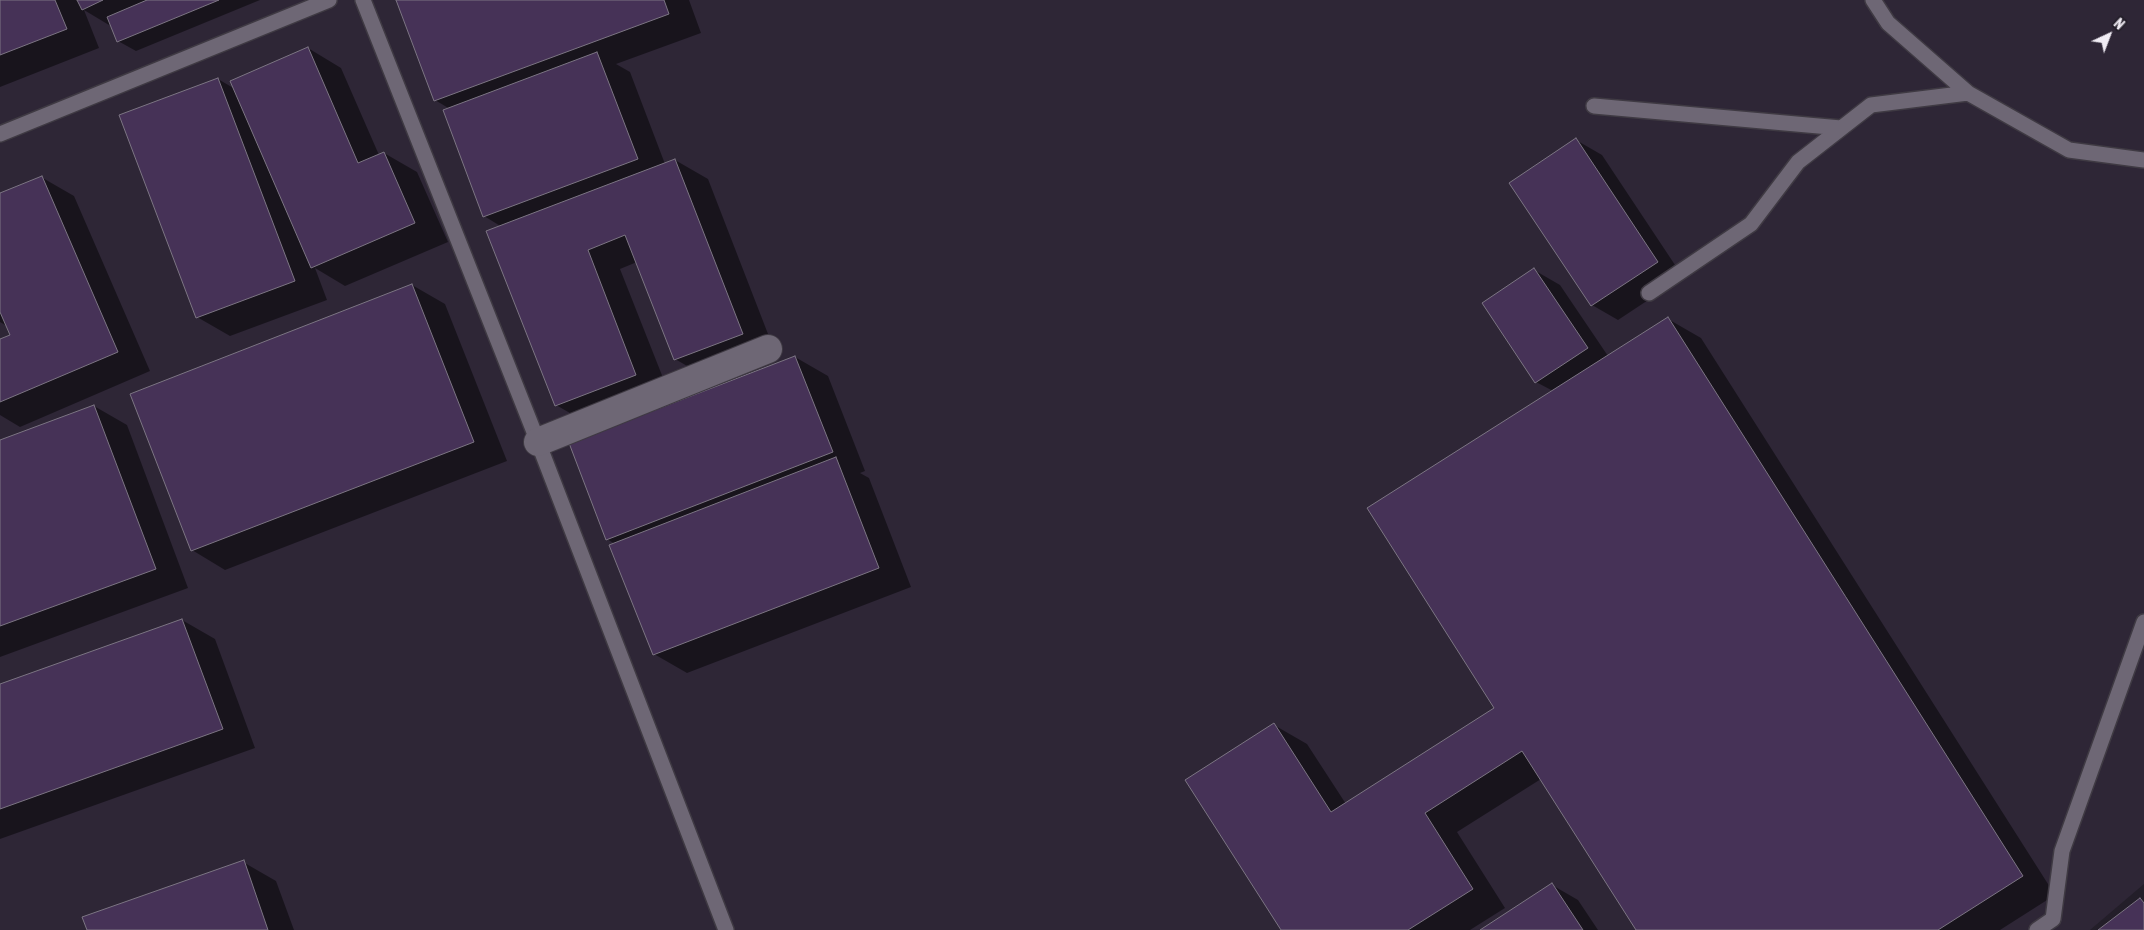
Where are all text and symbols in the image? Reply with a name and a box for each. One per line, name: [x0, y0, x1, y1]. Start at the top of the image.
north arrow: [2084, 10, 2134, 60]
text: N: [2111, 15, 2128, 33]

